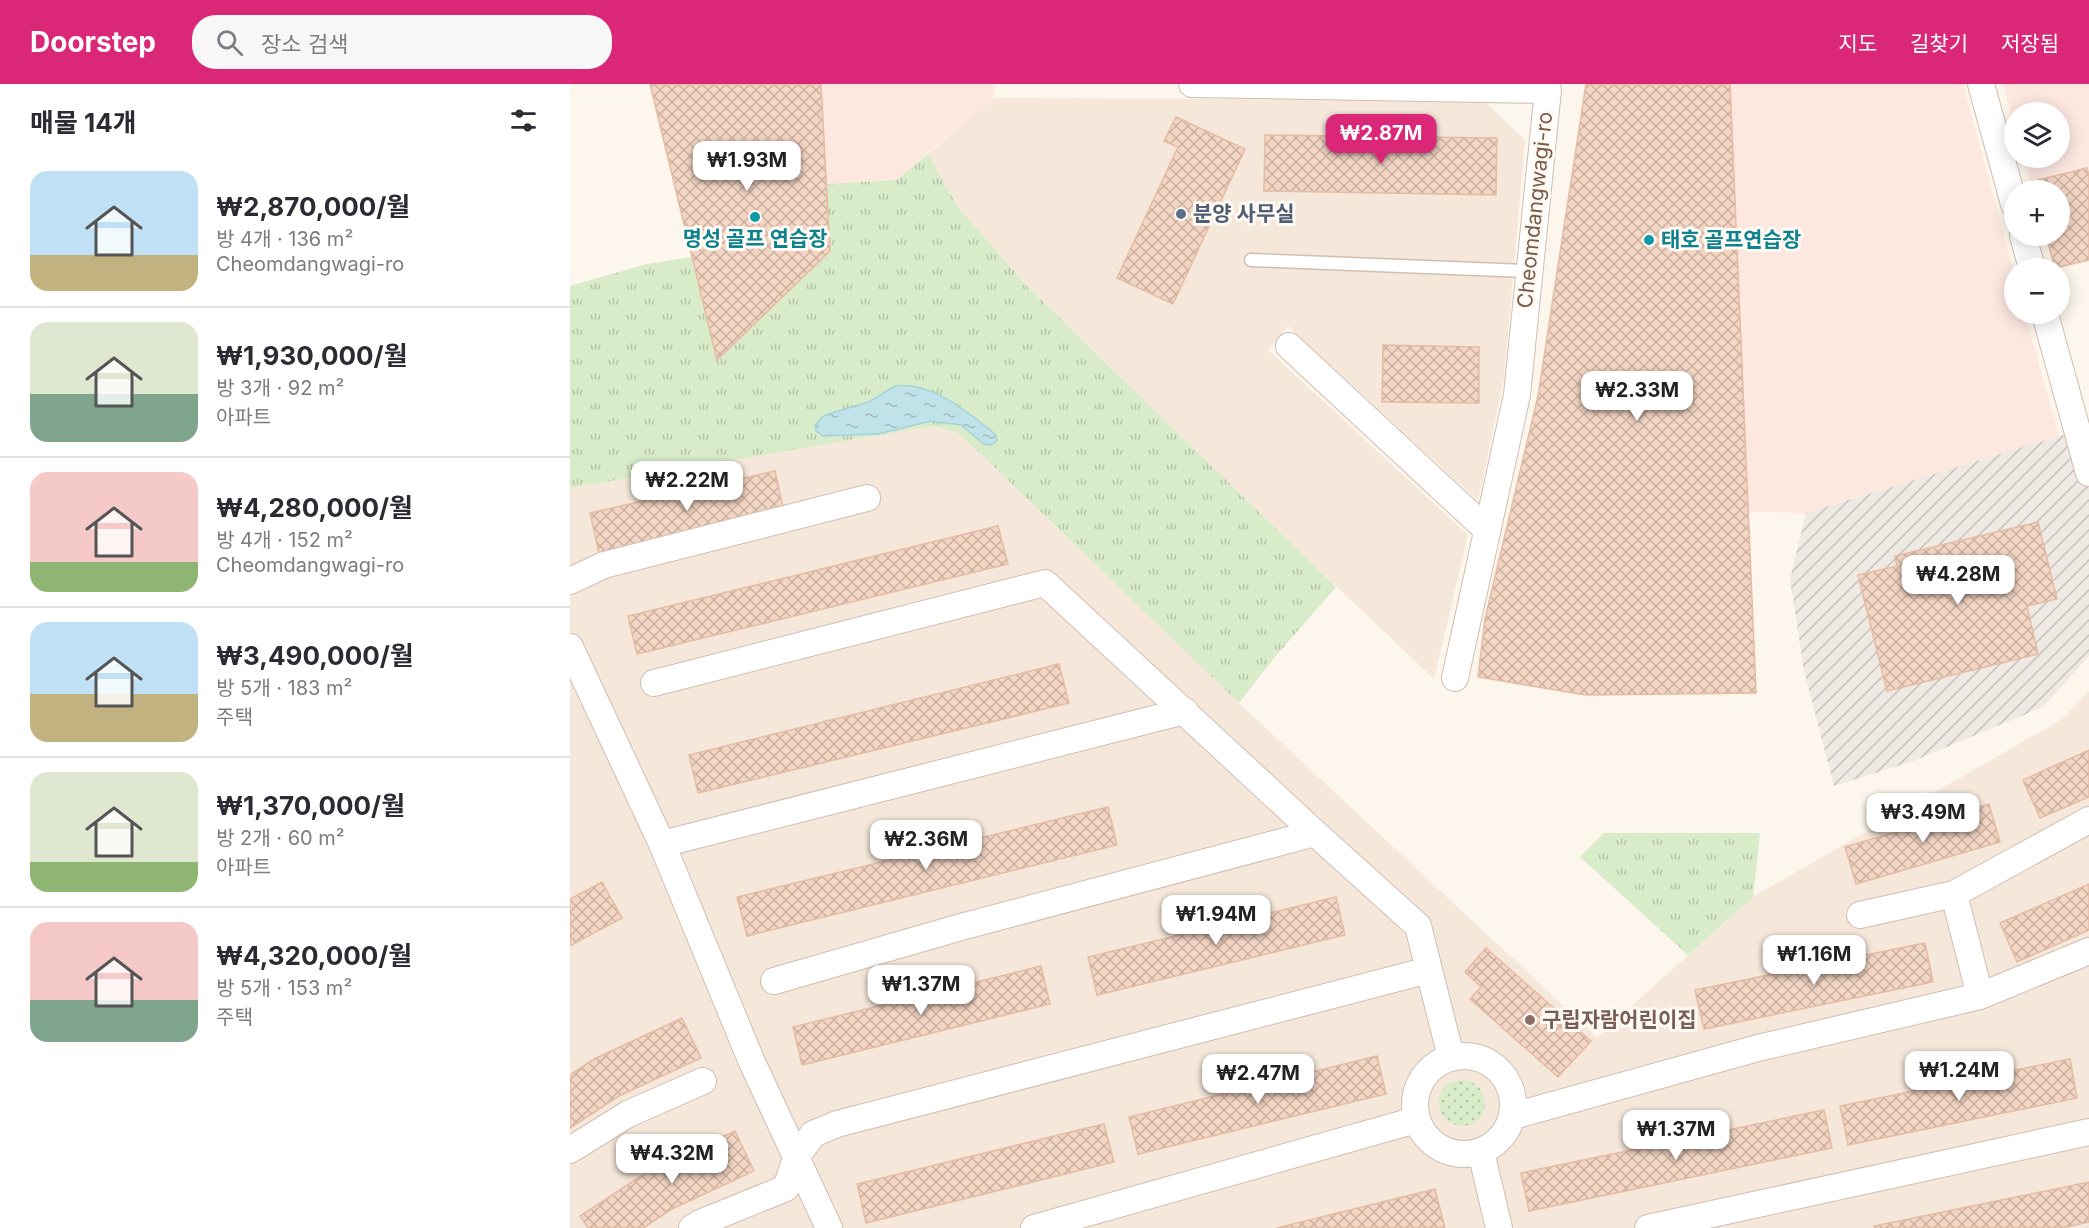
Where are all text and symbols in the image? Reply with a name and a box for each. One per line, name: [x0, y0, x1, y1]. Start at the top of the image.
search box: [192, 15, 612, 69]
text: Doorstep: [30, 25, 156, 59]
icon: search: [213, 26, 246, 59]
text: 장소 검색: [261, 31, 348, 57]
text: 지도: [1838, 31, 1877, 56]
text: 길찾기: [1910, 31, 1968, 56]
text: 저장됨: [2001, 31, 2059, 56]
map controls: [2004, 102, 2070, 324]
button: layers: [2004, 102, 2070, 168]
icon: filters: [507, 104, 540, 137]
text: 매물 14개: [30, 107, 137, 138]
street label: Cheomdangwagi-ro: [1512, 110, 1557, 310]
pin: ₩2.87M: [1332, 114, 1430, 165]
text: ₩2.87M: [1340, 121, 1422, 145]
pin: ₩1.93M: [698, 141, 796, 192]
text: ₩1.93M: [707, 148, 787, 172]
button: +: [2004, 180, 2070, 246]
text: ₩2,870,000/월: [216, 191, 410, 222]
icon: home: [78, 195, 150, 267]
place label: 분양 사무실: [1193, 201, 1295, 226]
marker: 분양 사무실: [1174, 207, 1188, 221]
marker: 명성 골프 연습장: [748, 210, 762, 224]
place label: 명성 골프 연습장: [682, 226, 828, 251]
text: 방 4개 · 136 m²: [216, 227, 353, 251]
place label: 태호 골프연습장: [1661, 227, 1801, 252]
marker: 태호 골프연습장: [1642, 233, 1656, 247]
text: Cheomdangwagi-ro: [216, 252, 404, 276]
button: −: [2004, 258, 2070, 324]
text: ₩1,930,000/월: [216, 340, 408, 371]
icon: home: [78, 346, 150, 418]
pin: ₩2.33M: [1588, 371, 1686, 422]
text: 방 3개 · 92 m²: [216, 376, 344, 400]
text: ₩2.33M: [1595, 378, 1679, 402]
text: 아파트: [216, 405, 271, 429]
pin: ₩2.22M: [638, 461, 736, 512]
text: ₩2.22M: [645, 468, 729, 492]
text: ₩4,280,000/월: [216, 492, 413, 523]
icon: home: [78, 496, 150, 568]
text: 방 4개 · 152 m²: [216, 528, 353, 552]
text: Cheomdangwagi-ro: [216, 553, 404, 577]
pin: ₩4.28M: [1909, 555, 2007, 606]
text: ₩4.28M: [1916, 562, 2000, 586]
text: ₩3,490,000/월: [216, 640, 414, 671]
icon: home: [78, 646, 150, 718]
text: 방 5개 · 183 m²: [216, 676, 352, 700]
text: 주택: [216, 705, 253, 729]
text: ₩1,370,000/월: [216, 790, 405, 821]
pin: ₩3.49M: [1874, 793, 1972, 844]
icon: home: [78, 796, 150, 868]
text: ₩3.49M: [1880, 800, 1966, 824]
pin: ₩2.36M: [877, 820, 975, 871]
text: 방 2개 · 60 m²: [216, 826, 345, 850]
text: ₩2.36M: [884, 827, 968, 851]
text: 아파트: [216, 855, 271, 879]
pin: ₩1.94M: [1167, 895, 1265, 946]
text: ₩1.94M: [1176, 902, 1257, 926]
pin: ₩1.16M: [1765, 935, 1863, 986]
text: ₩4,320,000/월: [216, 940, 412, 971]
text: ₩1.16M: [1777, 942, 1851, 966]
icon: home: [78, 946, 150, 1018]
pin: ₩1.37M: [872, 965, 970, 1016]
text: ₩1.37M: [882, 972, 960, 996]
text: 방 5개 · 153 m²: [216, 976, 352, 1000]
text: 주택: [216, 1005, 253, 1029]
place label: 구립자람어린이집: [1542, 1007, 1697, 1032]
marker: 구립자람어린이집: [1523, 1013, 1537, 1027]
pin: ₩1.24M: [1910, 1051, 2008, 1102]
pin: ₩2.47M: [1209, 1054, 1307, 1105]
text: ₩1.24M: [1919, 1058, 1999, 1082]
text: ₩2.47M: [1216, 1061, 1300, 1085]
pin: ₩1.37M: [1627, 1110, 1725, 1161]
text: ₩1.37M: [1637, 1117, 1715, 1141]
pin: ₩4.32M: [623, 1134, 721, 1185]
text: ₩4.32M: [630, 1141, 714, 1165]

